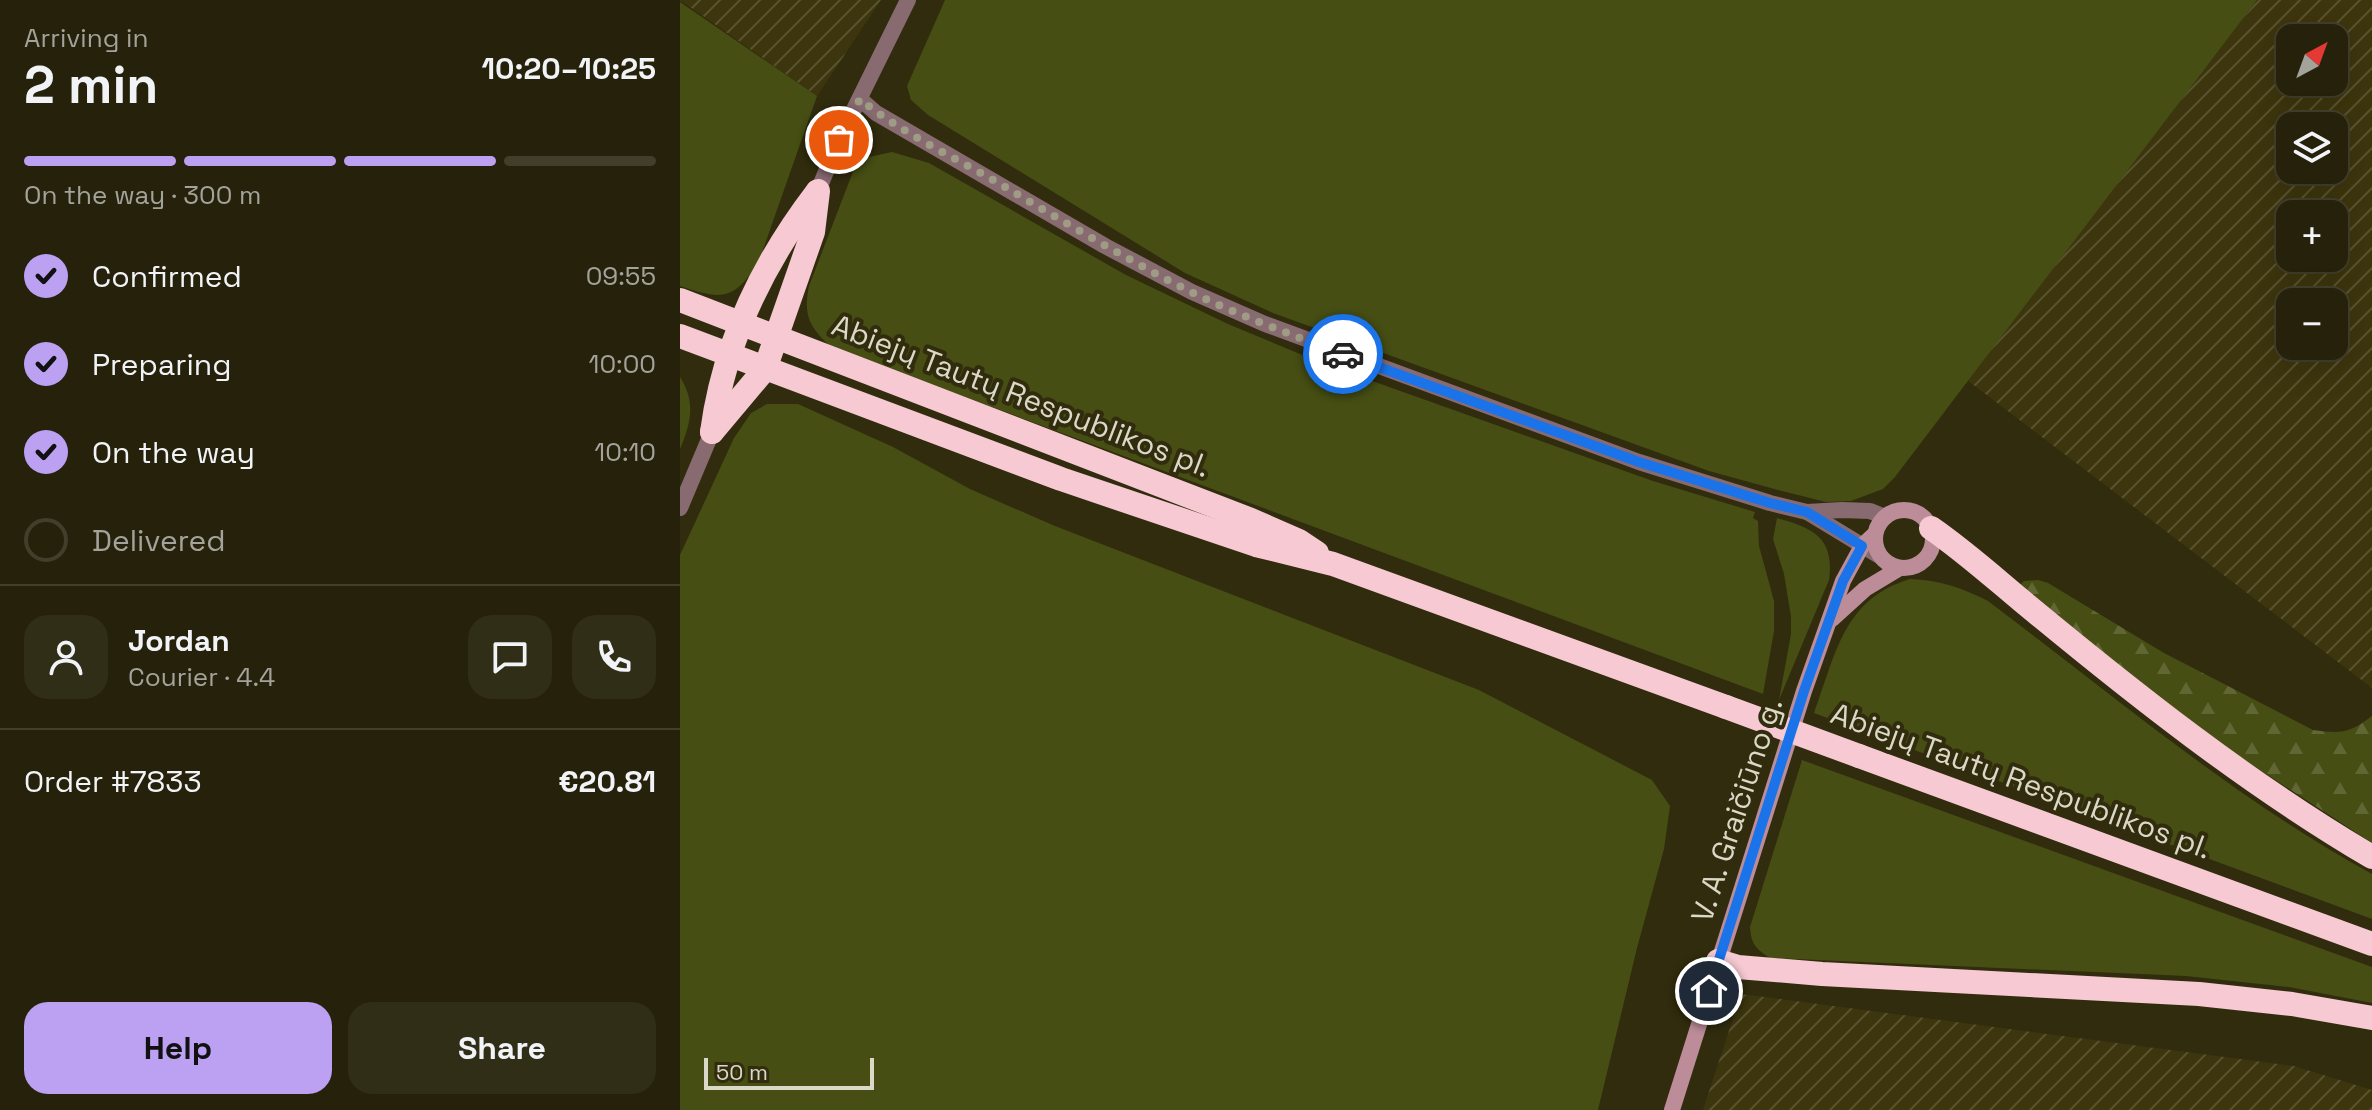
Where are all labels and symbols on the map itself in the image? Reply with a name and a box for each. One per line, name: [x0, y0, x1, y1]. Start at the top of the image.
north arrow: [2276, 24, 2348, 96]
pin: [805, 106, 873, 174]
street label: Abiejų Tautų Respublikos pl.: [827, 305, 1216, 486]
courier: [1303, 314, 1383, 394]
street label: V. A. Graičiūno g.: [1682, 693, 1791, 927]
street label: Abiejų Tautų Respublikos pl.: [1826, 693, 2217, 868]
pin: [1675, 957, 1743, 1025]
scale bar: [704, 1054, 874, 1090]

